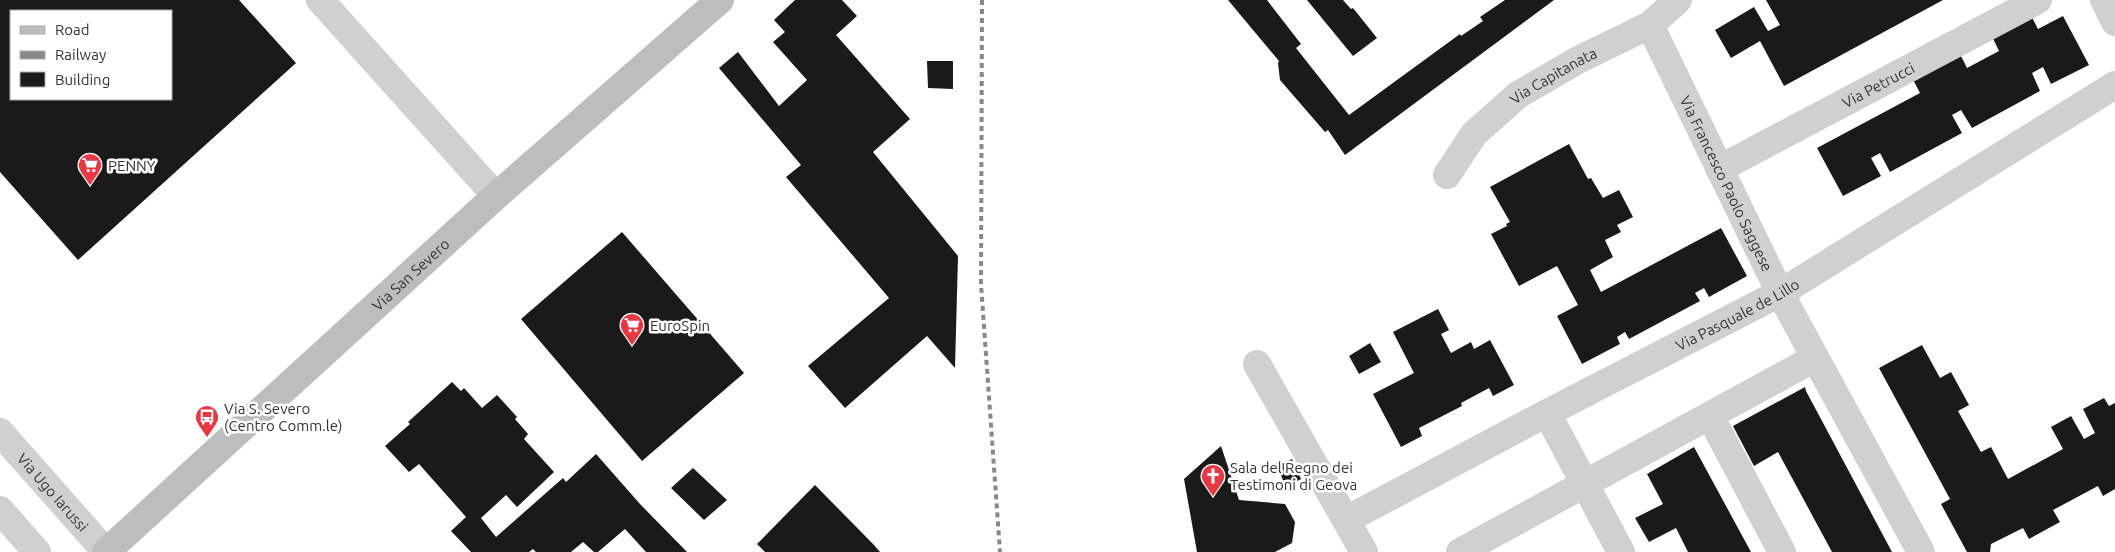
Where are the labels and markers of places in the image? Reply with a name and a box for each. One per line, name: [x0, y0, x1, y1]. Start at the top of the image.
supermarket icon: PENNY: [77, 152, 103, 186]
place label: PENNY: [108, 157, 156, 174]
supermarket icon: EuroSpin: [619, 312, 645, 346]
place label: EuroSpin: [650, 317, 710, 334]
place label: Via S. Severo (Centro Comm.le): [224, 400, 343, 434]
bus stop icon: Via S. Severo (Centro Comm.le): [194, 404, 220, 438]
place label: Sala del Regno dei Testimoni di Geova: [1230, 459, 1357, 493]
church icon: Sala del Regno dei Testimoni di Geova: [1200, 463, 1226, 497]

